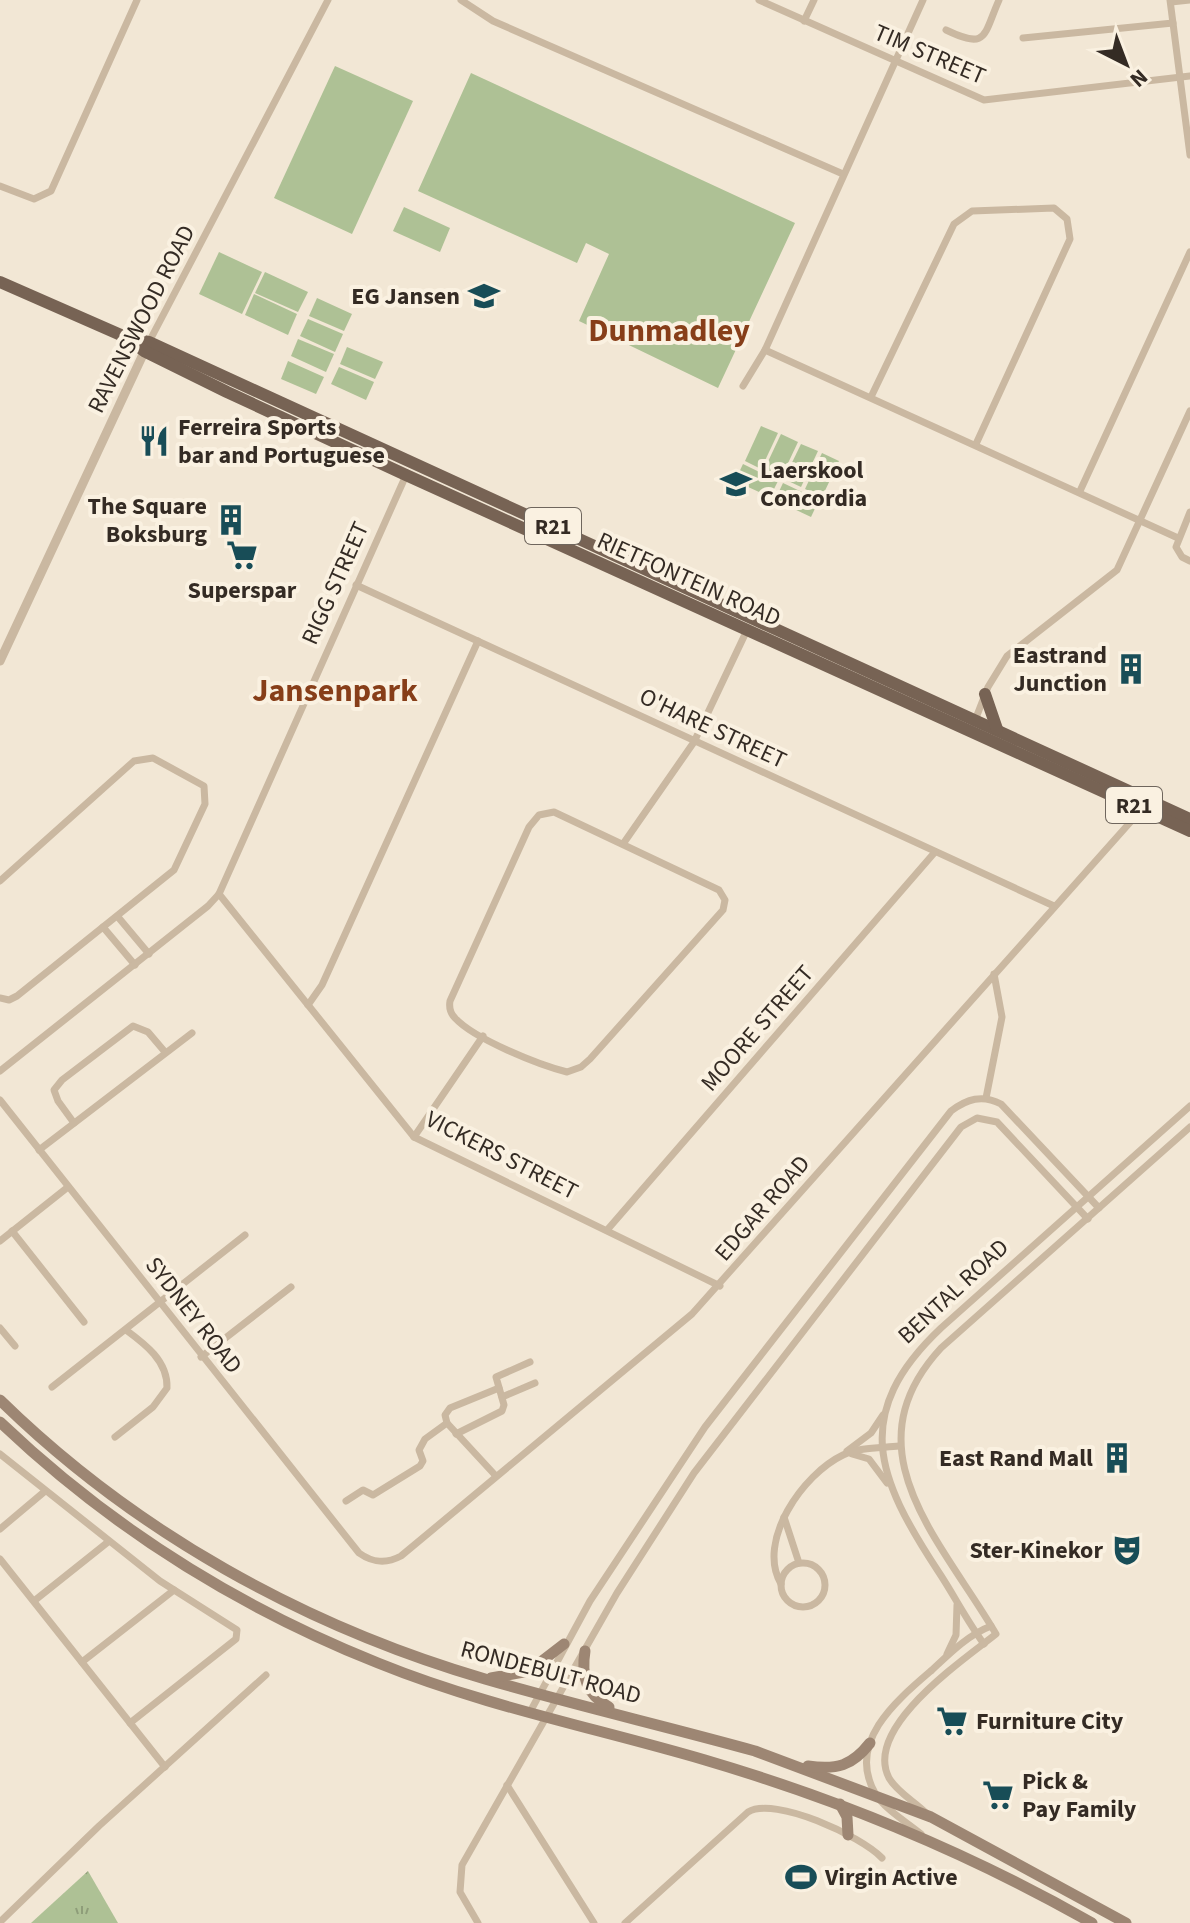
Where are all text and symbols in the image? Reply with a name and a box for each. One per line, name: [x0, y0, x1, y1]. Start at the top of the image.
street label: TIM STREET: [868, 15, 991, 94]
north arrow: [1086, 24, 1166, 104]
text: N: [1123, 61, 1155, 95]
street label: RAVENSWOOD ROAD: [79, 219, 204, 419]
place label: EG Jansen: [351, 279, 460, 314]
school or university icon: EG Jansen: [467, 279, 501, 313]
district label: Dunmadley: [588, 308, 750, 354]
place label: Ferreira Sports bar and Portuguese: [178, 410, 385, 473]
restaurant icon: Ferreira Sports bar and Portuguese: [137, 424, 171, 458]
place label: Laerskool Concordia: [760, 453, 867, 516]
school or university icon: Laerskool Concordia: [719, 467, 753, 501]
place label: The Square Boksburg: [88, 489, 207, 552]
building icon: The Square Boksburg: [214, 503, 248, 537]
road number: R21: [525, 508, 581, 544]
street label: RIGG STREET: [293, 516, 378, 650]
street label: RIETFONTEIN ROAD: [591, 523, 786, 636]
supermarket icon: Superspar: [225, 538, 259, 572]
place label: Superspar: [188, 573, 297, 608]
place label: Eastrand Junction: [1013, 638, 1107, 701]
building icon: Eastrand Junction: [1114, 652, 1148, 686]
district label: Jansenpark: [252, 668, 418, 714]
street label: O'HARE STREET: [633, 679, 792, 778]
road number: R21: [1106, 787, 1162, 823]
street label: MOORE STREET: [693, 957, 822, 1099]
street label: VICKERS STREET: [419, 1102, 584, 1209]
street label: EDGAR ROAD: [706, 1148, 818, 1269]
street label: BENTAL ROAD: [890, 1231, 1017, 1352]
street label: SYDNEY ROAD: [137, 1249, 251, 1381]
place label: East Rand Mall: [939, 1441, 1093, 1476]
building icon: East Rand Mall: [1100, 1441, 1134, 1475]
place label: Ster-Kinekor: [969, 1533, 1103, 1568]
theatre icon: Ster-Kinekor: [1110, 1533, 1144, 1567]
street label: RONDEBULT ROAD: [457, 1632, 645, 1713]
supermarket icon: Furniture City: [935, 1704, 969, 1738]
place label: Furniture City: [976, 1704, 1124, 1739]
place label: Pick & Pay Family: [1022, 1764, 1137, 1827]
supermarket icon: Pick & Pay Family: [981, 1778, 1015, 1812]
sports icon: Virgin Active: [784, 1860, 818, 1894]
place label: Virgin Active: [824, 1860, 958, 1895]

